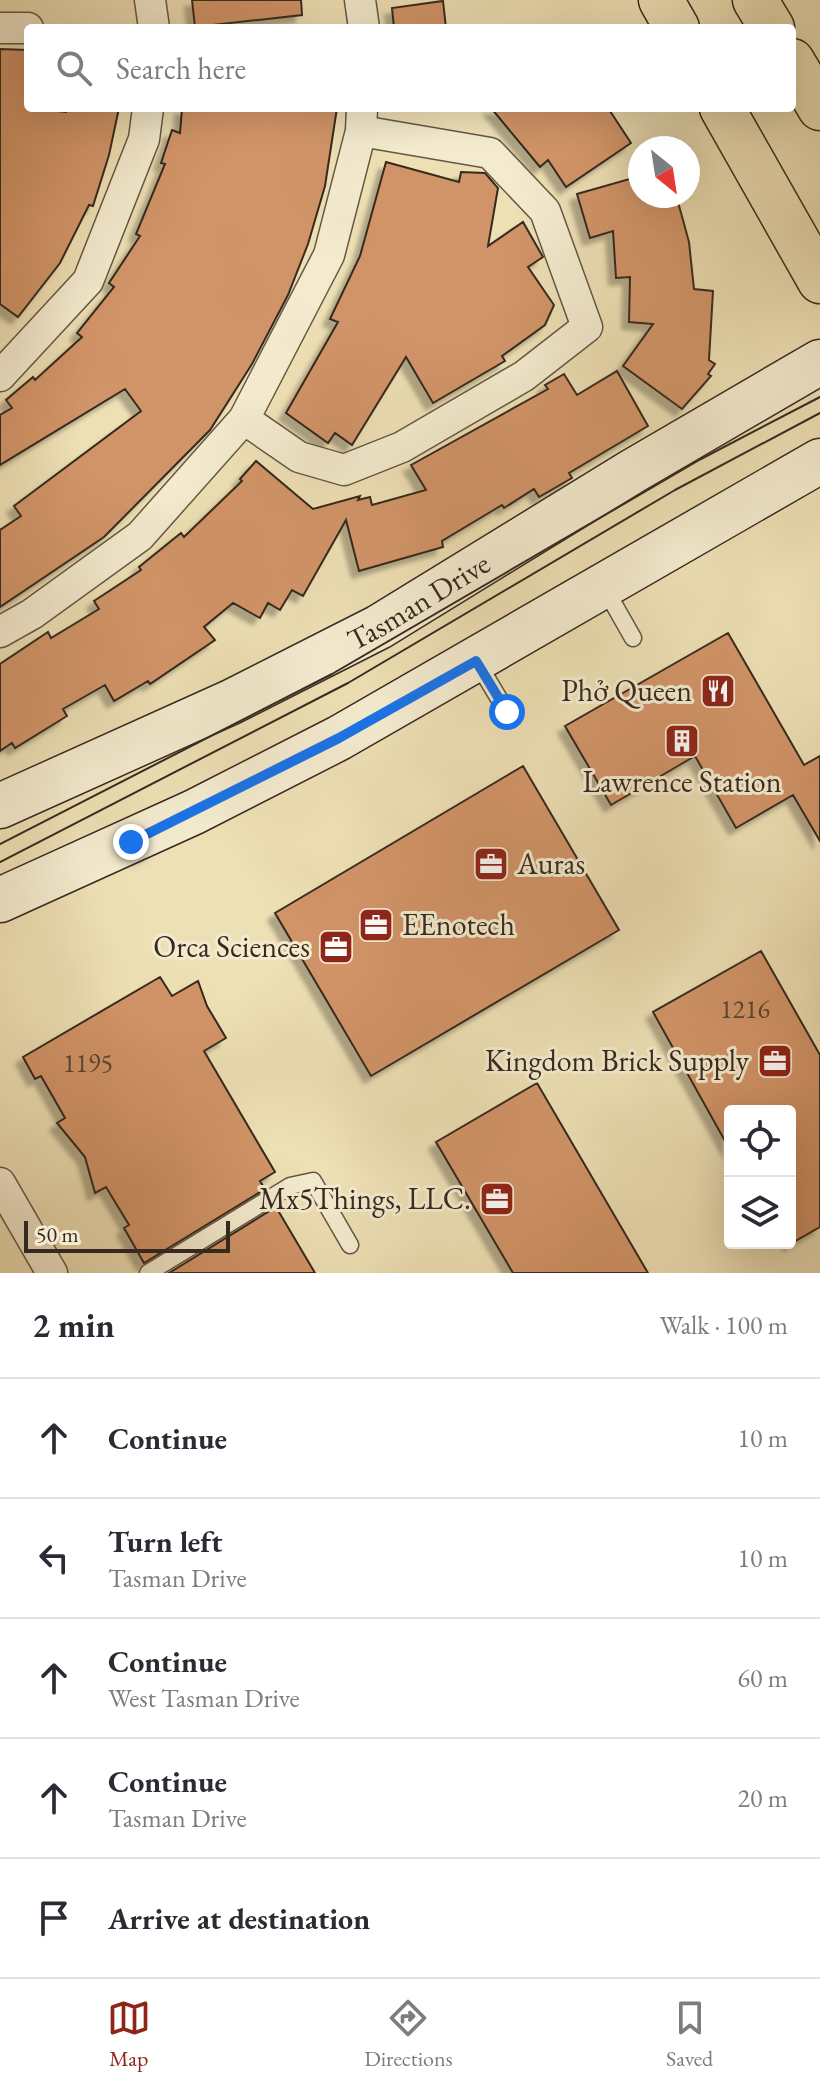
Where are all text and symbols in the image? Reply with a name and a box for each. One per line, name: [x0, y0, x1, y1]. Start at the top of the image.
search box: [24, 24, 796, 112]
icon: search: [52, 46, 96, 90]
text: Search here: [116, 49, 246, 88]
north arrow: [628, 136, 700, 208]
street label: Tasman Drive: [340, 544, 497, 659]
place label: Phở Queen: [561, 671, 692, 710]
restaurant icon: Phở Queen: [699, 672, 737, 710]
route start: [489, 694, 525, 730]
building icon: Lawrence Station: [663, 722, 701, 760]
place label: Lawrence Station: [582, 762, 782, 801]
route end: [113, 824, 149, 860]
place label: Auras: [516, 844, 585, 883]
office icon: Auras: [472, 845, 510, 883]
place label: EEnotech: [402, 905, 515, 944]
office icon: EEnotech: [357, 906, 395, 944]
place label: Orca Sciences: [153, 927, 310, 966]
office icon: Orca Sciences: [317, 928, 355, 966]
house number: 1216: [720, 992, 770, 1026]
place label: Kingdom Brick Supply: [485, 1041, 750, 1080]
office icon: Kingdom Brick Supply: [756, 1042, 794, 1080]
house number: 1195: [63, 1046, 113, 1080]
map controls: [724, 1105, 796, 1249]
button: locate: [724, 1105, 796, 1177]
button: layers: [724, 1177, 796, 1249]
place label: Mx5Things, LLC.: [259, 1179, 471, 1218]
office icon: Mx5Things, LLC.: [478, 1180, 516, 1218]
scale bar: [24, 1217, 230, 1253]
text: 50 m: [36, 1220, 79, 1249]
text: 2 min: [32, 1303, 115, 1347]
text: Walk · 100 m: [660, 1308, 788, 1342]
icon: ahead: [32, 1416, 76, 1460]
text: Continue: [108, 1419, 227, 1458]
text: 10 m: [738, 1421, 788, 1455]
text: Turn left: [108, 1522, 222, 1561]
icon: left: [32, 1536, 76, 1580]
text: 10 m: [738, 1541, 788, 1575]
text: Tasman Drive: [108, 1561, 247, 1595]
text: Continue: [108, 1642, 227, 1681]
icon: ahead: [32, 1656, 76, 1700]
text: 60 m: [738, 1661, 788, 1695]
text: West Tasman Drive: [108, 1681, 300, 1715]
text: Continue: [108, 1762, 227, 1801]
icon: ahead: [32, 1776, 76, 1820]
text: 20 m: [738, 1781, 788, 1815]
text: Tasman Drive: [108, 1801, 247, 1835]
icon: arrive: [32, 1896, 76, 1940]
text: Arrive at destination: [108, 1899, 370, 1938]
tab: Map: [107, 1996, 151, 2073]
tab: Directions: [364, 1996, 453, 2073]
tab: Saved: [666, 1996, 713, 2073]

